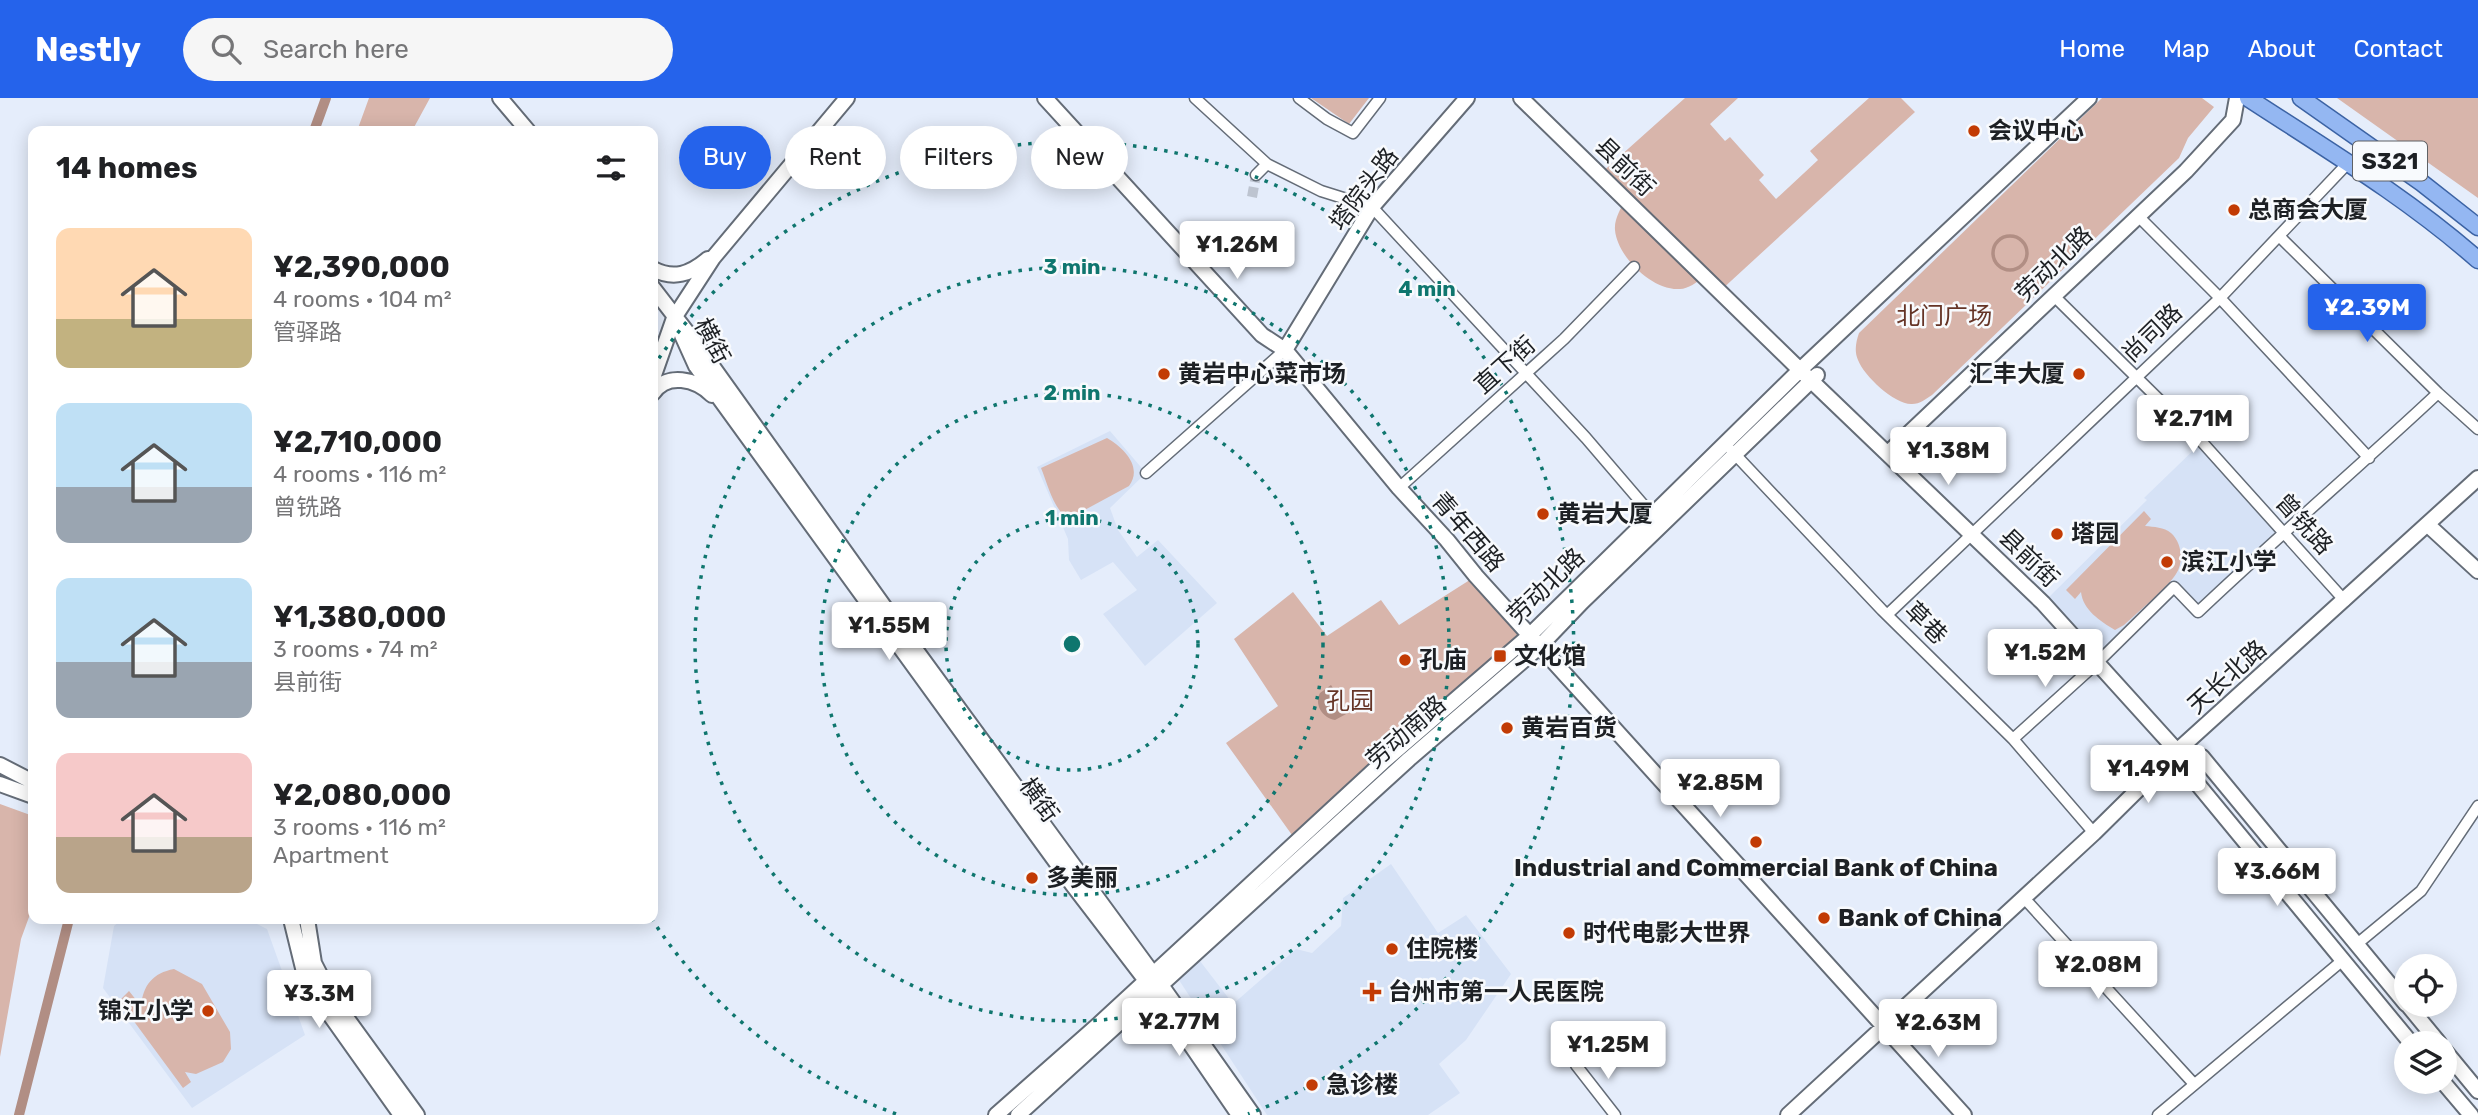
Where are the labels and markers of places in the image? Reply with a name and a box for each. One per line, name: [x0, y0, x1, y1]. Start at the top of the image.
place label: 会议中心: [1988, 117, 2084, 145]
marker: 会议中心: [1966, 123, 1982, 139]
place label: 总商会大厦: [2248, 196, 2368, 224]
marker: 总商会大厦: [2226, 202, 2242, 218]
pin: ¥1.26M: [1180, 222, 1294, 281]
pin: ¥2.39M: [2310, 285, 2424, 344]
place label: 黄岩中心菜市场: [1178, 360, 1346, 388]
place label: 汇丰大厦: [1969, 360, 2065, 388]
marker: 黄岩中心菜市场: [1156, 366, 1172, 382]
marker: 汇丰大厦: [2071, 366, 2087, 382]
pin: ¥2.71M: [2136, 396, 2250, 455]
pin: ¥1.38M: [1891, 428, 2005, 487]
place label: 黄岩大厦: [1557, 500, 1653, 528]
marker: 黄岩大厦: [1535, 506, 1551, 522]
place label: 塔园: [2071, 520, 2119, 548]
marker: 塔园: [2049, 526, 2065, 542]
place label: 滨江小学: [2181, 548, 2277, 576]
marker: 滨江小学: [2159, 554, 2175, 570]
pin: ¥1.55M: [832, 602, 946, 662]
pin: ¥1.52M: [1988, 630, 2102, 689]
centre of rings: [1060, 632, 1084, 656]
place label: 文化馆: [1514, 642, 1586, 670]
place label: 孔庙: [1419, 646, 1467, 674]
marker: 文化馆: [1492, 648, 1508, 664]
marker: 孔庙: [1397, 652, 1413, 668]
place label: 黄岩百货: [1521, 714, 1617, 742]
marker: 黄岩百货: [1499, 720, 1515, 736]
pin: ¥1.49M: [2091, 746, 2205, 805]
pin: ¥2.85M: [1663, 760, 1777, 819]
marker: Industrial and Commercial Bank of China: [1748, 834, 1764, 850]
pin: ¥3.66M: [2220, 848, 2334, 908]
place label: Industrial and Commercial Bank of China: [1514, 854, 1998, 882]
place label: 多美丽: [1046, 864, 1118, 892]
marker: 多美丽: [1024, 870, 1040, 886]
place label: Bank of China: [1838, 904, 2002, 932]
marker: Bank of China: [1816, 910, 1832, 926]
place label: 时代电影大世界: [1583, 919, 1751, 947]
marker: 时代电影大世界: [1561, 925, 1577, 941]
place label: 住院楼: [1406, 935, 1478, 963]
marker: 住院楼: [1384, 941, 1400, 957]
pin: ¥2.08M: [2041, 942, 2155, 1001]
pin: ¥3.3M: [270, 970, 368, 1030]
place label: 台州市第一人民医院: [1388, 978, 1604, 1006]
marker: 台州市第一人民医院: [1362, 982, 1382, 1002]
place label: 锦江小学: [98, 997, 194, 1025]
pin: ¥2.77M: [1122, 998, 1236, 1058]
pin: ¥2.63M: [1881, 1000, 1995, 1059]
marker: 锦江小学: [200, 1003, 216, 1019]
pin: ¥1.25M: [1551, 1021, 1665, 1081]
place label: 急诊楼: [1326, 1071, 1398, 1099]
marker: 急诊楼: [1304, 1077, 1320, 1093]

